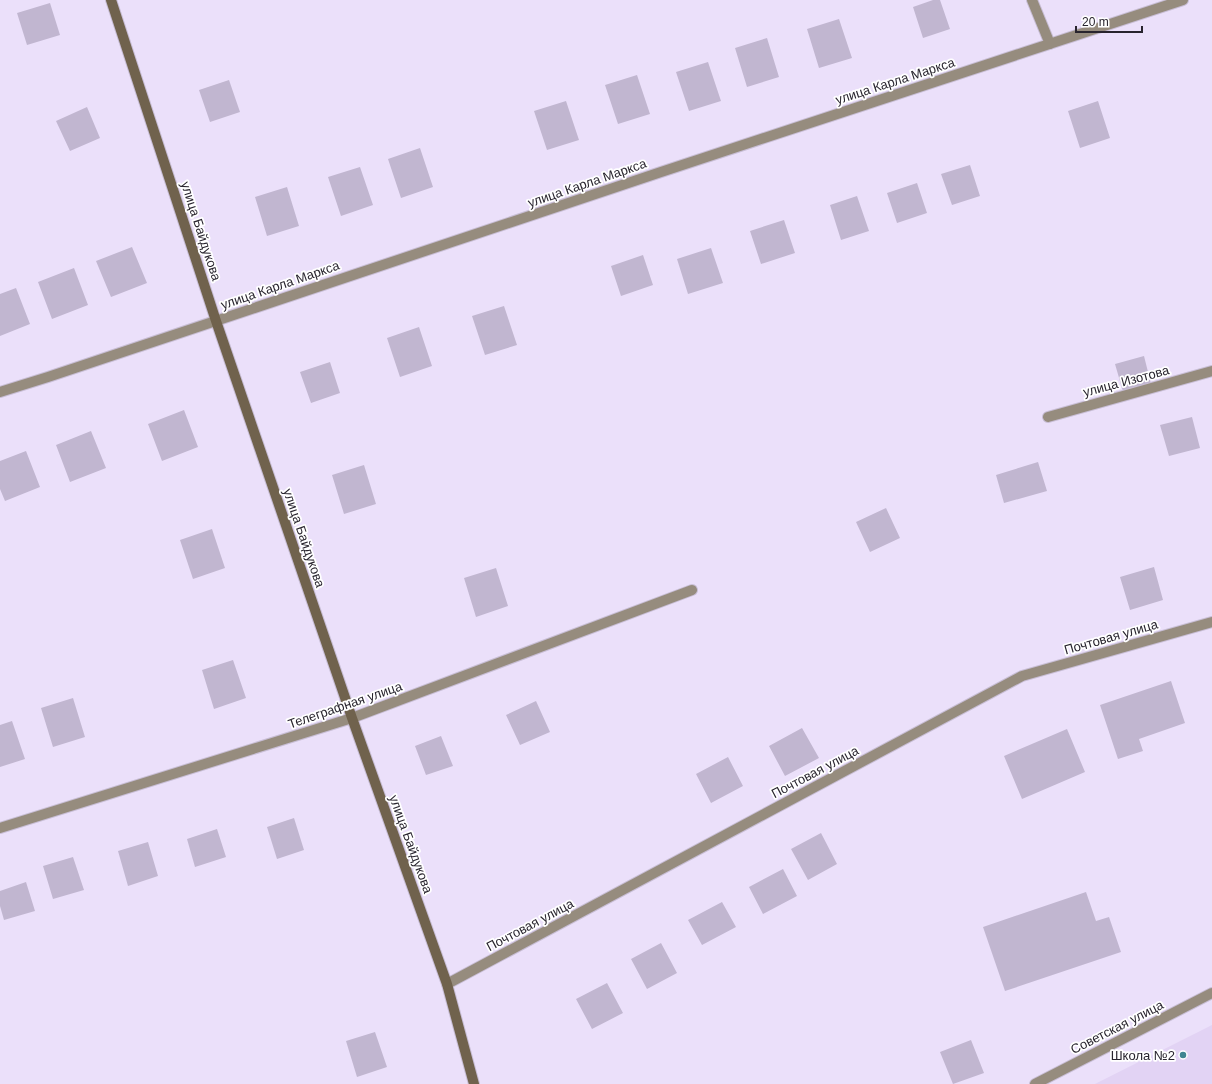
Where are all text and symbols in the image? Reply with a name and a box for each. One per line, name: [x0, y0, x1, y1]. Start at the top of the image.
scale bar: [1076, 8, 1142, 34]
text: 20 m: [1082, 15, 1109, 29]
street label: улица Карла Маркса: [834, 54, 957, 107]
street label: улица Карла Маркса: [526, 155, 649, 210]
street label: улица Байдукова: [178, 179, 224, 283]
street label: улица Карла Маркса: [219, 257, 342, 312]
street label: улица Изотова: [1081, 362, 1171, 400]
street label: улица Байдукова: [280, 487, 328, 590]
street label: Почтовая улица: [1063, 616, 1160, 658]
street label: Телеграфная улица: [286, 678, 405, 732]
street label: Почтовая улица: [769, 742, 862, 801]
street label: улица Байдукова: [386, 793, 436, 896]
street label: Почтовая улица: [484, 895, 577, 954]
street label: Советская улица: [1068, 997, 1167, 1057]
place label: Школа №2: [1111, 1048, 1175, 1063]
marker: Школа №2: [1178, 1050, 1188, 1060]

